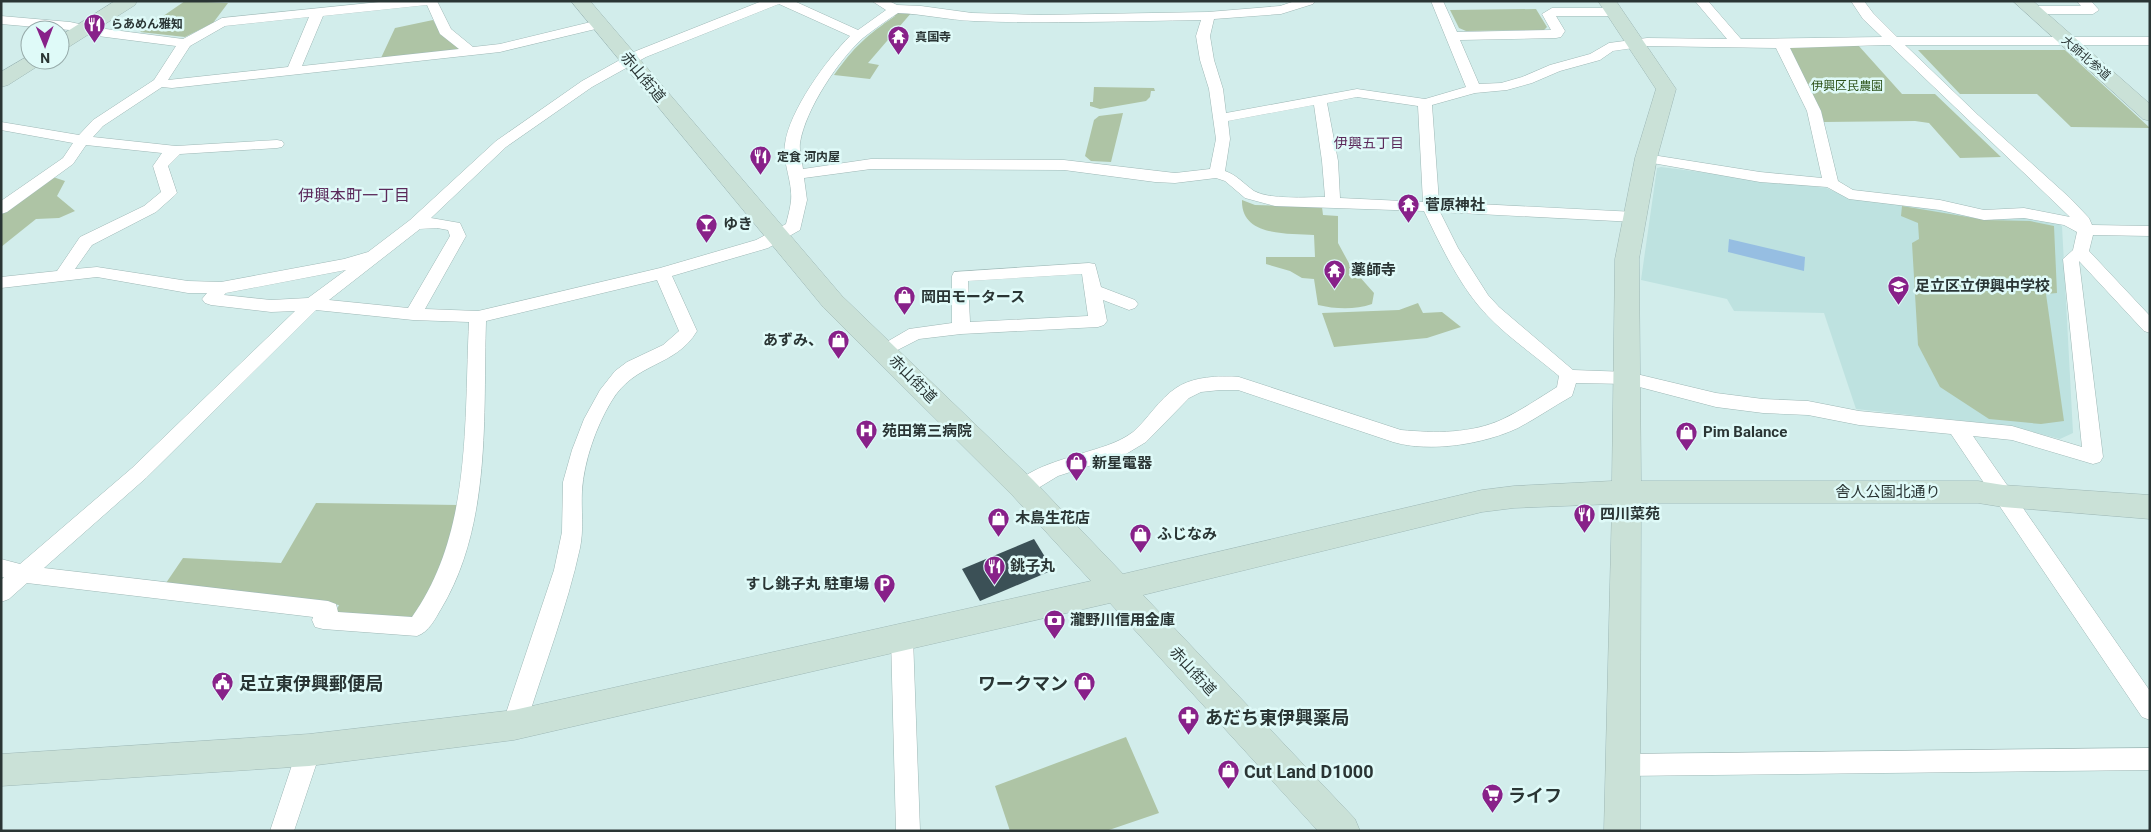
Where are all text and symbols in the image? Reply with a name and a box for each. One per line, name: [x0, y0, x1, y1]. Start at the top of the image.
restaurant icon: らあめん雅知: [83, 12, 107, 43]
place label: らあめん雅知: [111, 17, 183, 31]
north arrow: [20, 20, 70, 70]
temple icon: 真国寺: [887, 25, 911, 56]
place label: 真国寺: [915, 30, 951, 44]
street label: 大師北参道: [2059, 33, 2113, 83]
street label: 赤山街道: [617, 48, 669, 106]
text: N: [40, 50, 50, 66]
park label: 伊興区民農園: [1811, 79, 1883, 93]
district label: 伊興五丁目: [1334, 135, 1404, 151]
restaurant icon: 定食 河内屋: [749, 145, 773, 176]
place label: 定食 河内屋: [777, 150, 840, 164]
district label: 伊興本町一丁目: [298, 186, 410, 205]
temple icon: 菅原神社: [1397, 193, 1421, 224]
place label: 菅原神社: [1425, 196, 1485, 214]
bar icon: ゆき: [695, 212, 719, 243]
place label: ゆき: [723, 215, 753, 233]
temple icon: 薬師寺: [1323, 258, 1347, 289]
place label: 薬師寺: [1351, 261, 1396, 279]
school or university icon: 足立区立伊興中学校: [1887, 274, 1911, 305]
place label: 足立区立伊興中学校: [1915, 277, 2050, 295]
shop icon: 岡田モータース: [893, 285, 917, 316]
place label: 岡田モータース: [921, 288, 1025, 306]
shop icon: あずみ、: [827, 328, 851, 359]
place label: あずみ、: [763, 331, 823, 349]
street label: 赤山街道: [885, 351, 941, 407]
hospital icon: 苑田第三病院: [854, 419, 878, 450]
shop icon: Pim Balance: [1675, 420, 1699, 451]
place label: 苑田第三病院: [882, 422, 972, 440]
place label: Pim Balance: [1703, 423, 1787, 441]
shop icon: 新星電器: [1064, 451, 1088, 482]
place label: 新星電器: [1092, 454, 1153, 472]
street label: 舎人公園北通り: [1835, 483, 1941, 501]
restaurant icon: 四川菜苑: [1572, 502, 1596, 533]
place label: 四川菜苑: [1600, 505, 1660, 523]
shop icon: 木島生花店: [987, 506, 1011, 537]
place label: 木島生花店: [1015, 509, 1090, 527]
shop icon: ふじなみ: [1129, 522, 1153, 553]
place label: ふじなみ: [1157, 525, 1217, 543]
restaurant icon: 銚子丸: [982, 554, 1006, 585]
place label: 銚子丸: [1010, 557, 1055, 575]
parking icon: すし銚子丸 駐車場: [873, 572, 897, 603]
place label: すし銚子丸 駐車場: [745, 575, 869, 593]
bank icon: 瀧野川信用金庫: [1042, 608, 1066, 639]
place label: 瀧野川信用金庫: [1070, 611, 1175, 629]
street label: 赤山街道: [1166, 643, 1220, 699]
public building icon: 足立東伊興郵便局: [211, 671, 235, 702]
shop icon: ワークマン: [1072, 671, 1096, 702]
place label: 足立東伊興郵便局: [239, 673, 383, 694]
place label: ワークマン: [978, 673, 1068, 694]
pharmacy icon: あだち東伊興薬局: [1177, 705, 1201, 736]
place label: あだち東伊興薬局: [1205, 707, 1349, 728]
shop icon: Cut Land D1000: [1216, 759, 1240, 790]
place label: Cut Land D1000: [1244, 761, 1374, 782]
supermarket icon: ライフ: [1480, 783, 1504, 814]
place label: ライフ: [1508, 785, 1562, 806]

